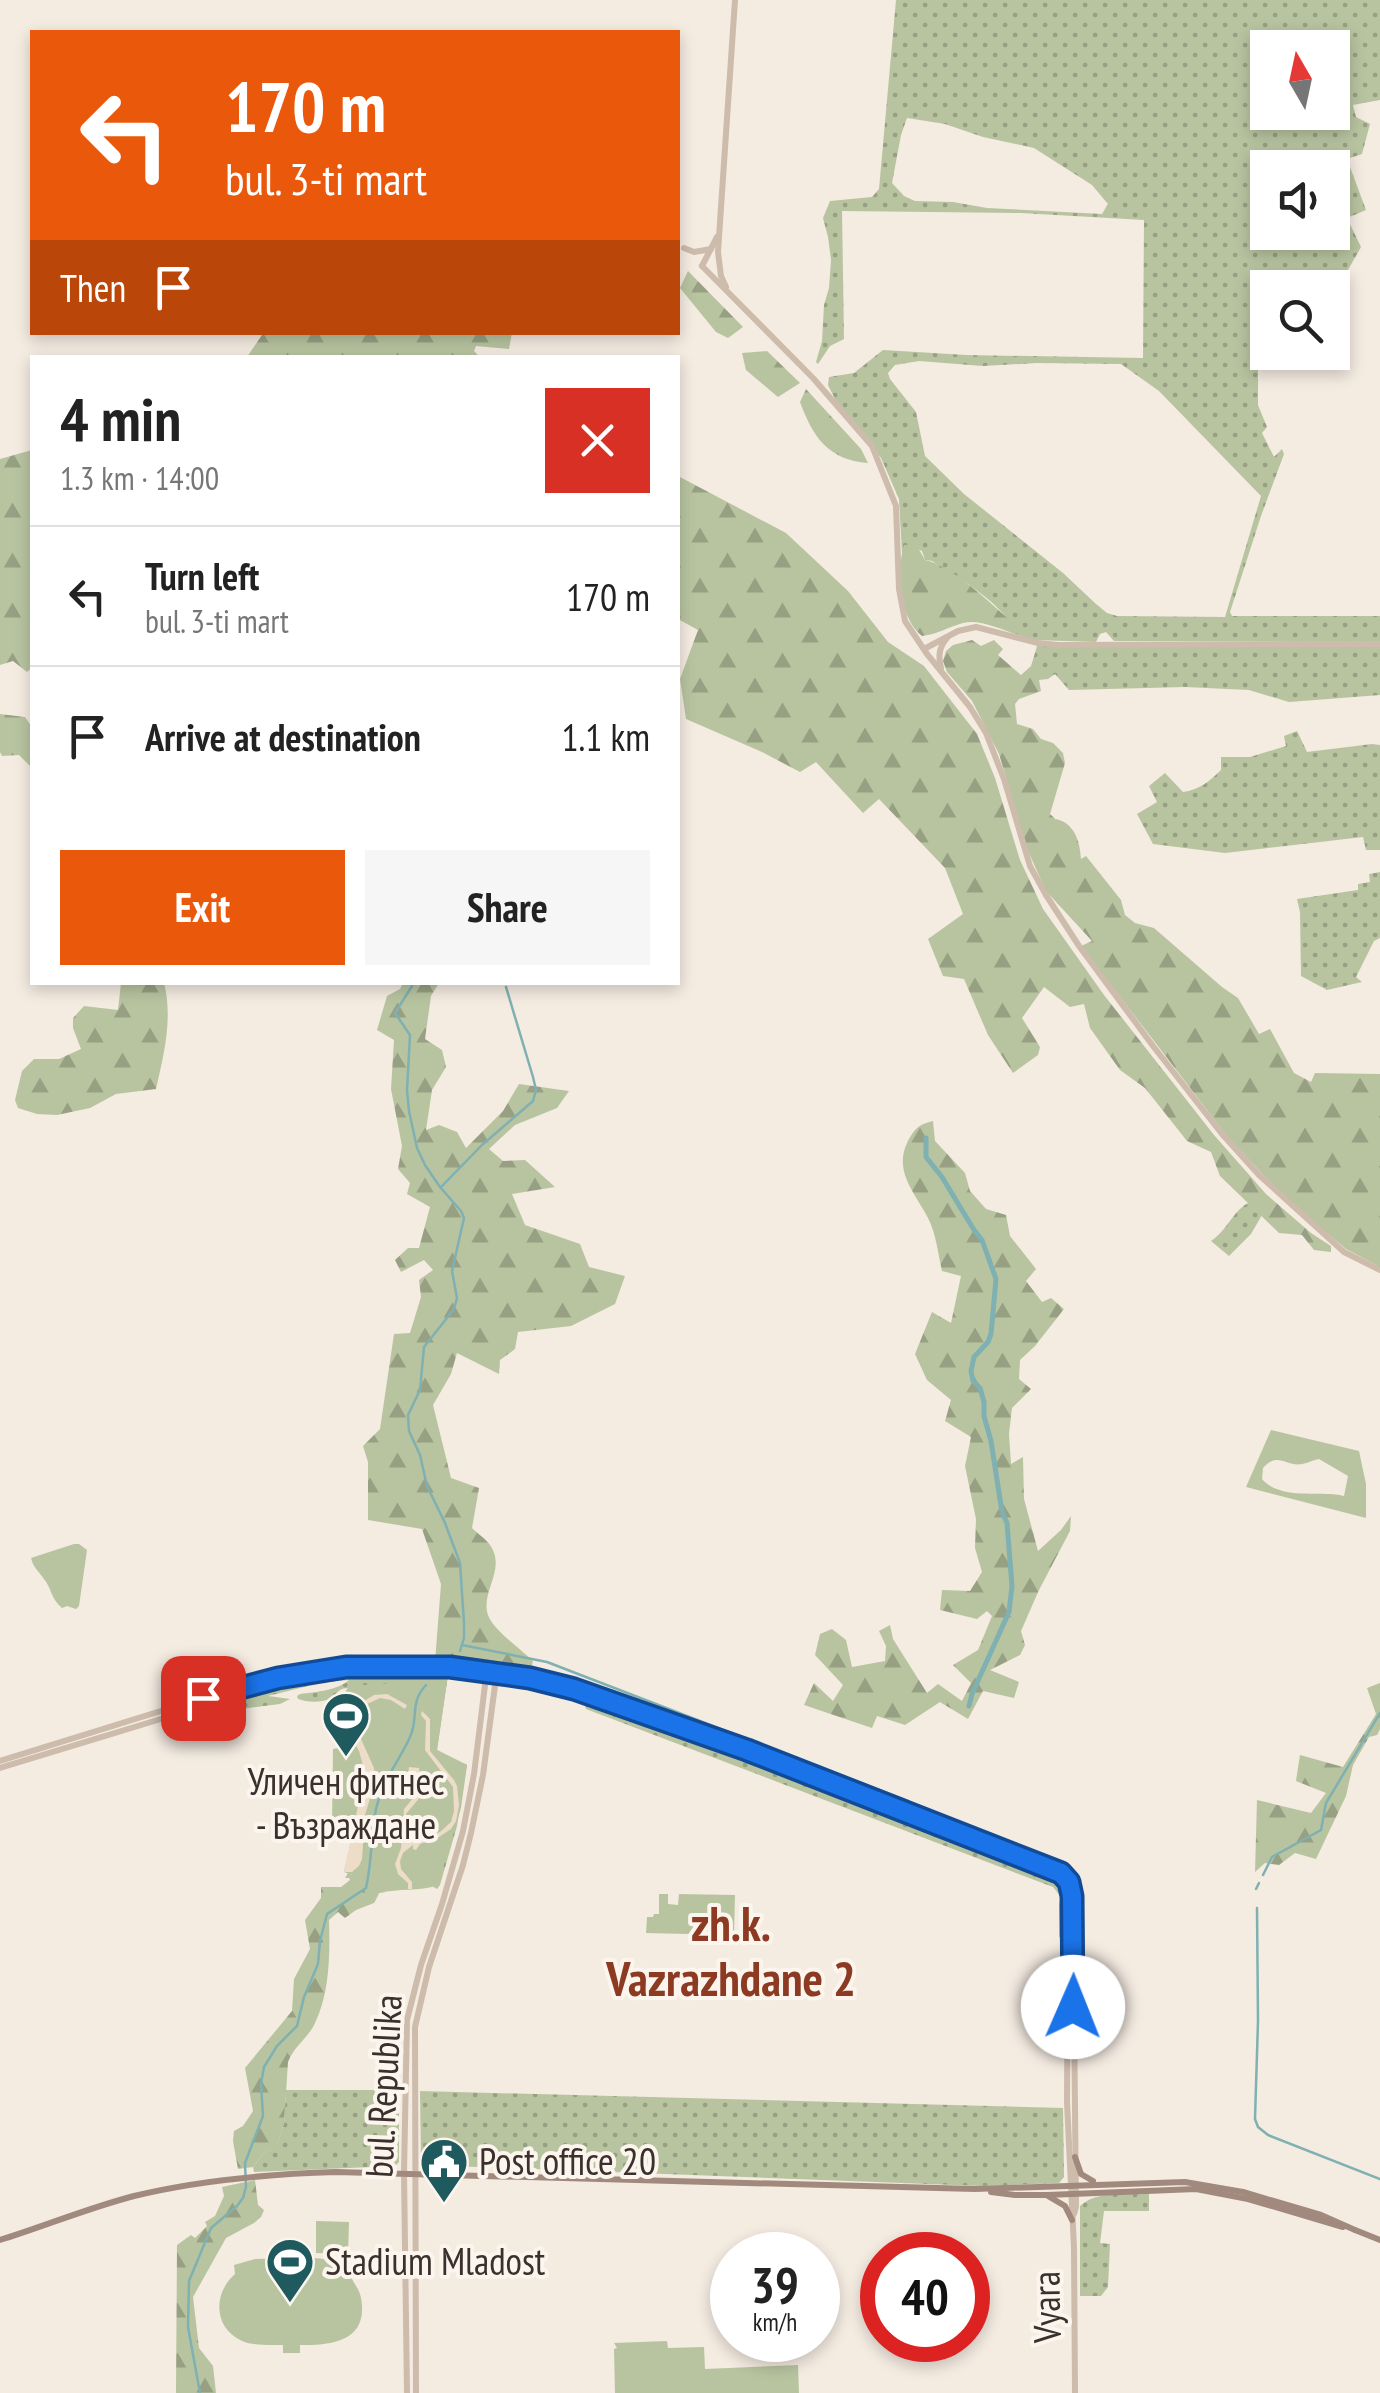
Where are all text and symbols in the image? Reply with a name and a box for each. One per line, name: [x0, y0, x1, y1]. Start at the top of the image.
north arrow: [1250, 30, 1350, 130]
map controls: [1250, 30, 1350, 370]
text: 170 m: [225, 61, 386, 151]
icon: left: [60, 70, 190, 200]
text: bul. 3-ti mart: [225, 149, 427, 207]
button: sound: [1250, 150, 1350, 250]
icon: arrive: [146, 260, 201, 315]
text: Then: [60, 263, 126, 312]
button: search: [1250, 270, 1350, 370]
text: 4 min: [60, 380, 181, 458]
button: close: [545, 388, 650, 493]
text: 1.3 km · 14:00: [60, 457, 219, 499]
text: Turn left: [145, 551, 259, 600]
icon: left: [60, 569, 115, 624]
text: 170 m: [566, 572, 650, 621]
text: bul. 3-ti mart: [145, 600, 289, 642]
icon: arrive: [60, 709, 115, 764]
text: Arrive at destination: [145, 712, 421, 761]
text: 1.1 km: [561, 712, 650, 761]
button: Exit: [60, 850, 345, 965]
button: Share: [365, 850, 650, 965]
pin: [161, 1656, 246, 1741]
icon: arrive: [176, 1671, 231, 1726]
sports icon: Уличен фитнес - Възраждане: [320, 1690, 372, 1758]
place label: Уличен фитнес - Възраждане: [248, 1756, 444, 1849]
district label: zh.k. Vazrazhdane 2: [605, 1892, 856, 2009]
position arrow: [1021, 1955, 1125, 2059]
street label: bul. Republika: [353, 1993, 412, 2179]
public building icon: Post office 20: [418, 2136, 470, 2204]
place label: Post office 20: [479, 2136, 656, 2185]
speed limit sign: 40: [860, 2232, 990, 2362]
sports icon: Stadium Mladost: [264, 2236, 316, 2304]
place label: Stadium Mladost: [325, 2236, 546, 2285]
text: 39: [751, 2252, 799, 2317]
street label: Vyara: [1020, 2271, 1071, 2344]
text: km/h: [753, 2306, 797, 2338]

